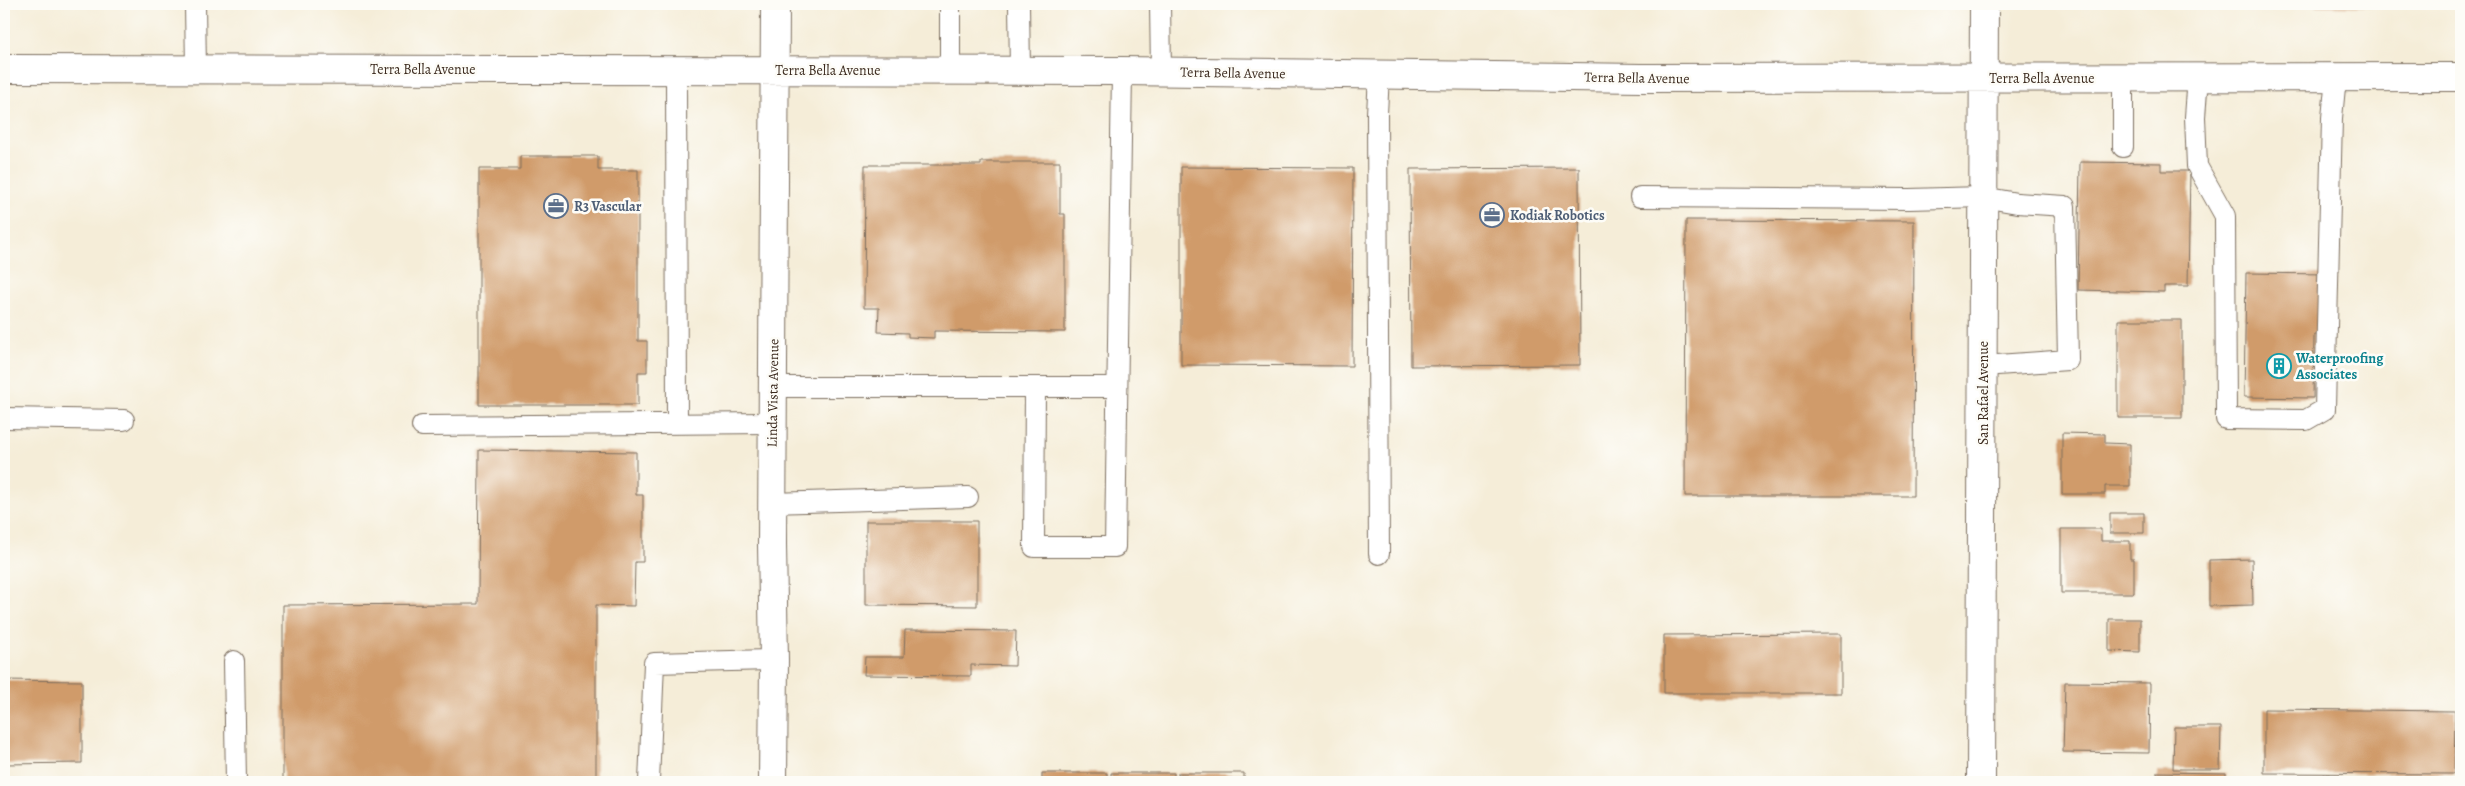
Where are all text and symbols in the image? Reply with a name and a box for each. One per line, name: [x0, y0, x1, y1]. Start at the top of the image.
street label: Terra Bella Avenue: [370, 60, 476, 79]
street label: Terra Bella Avenue: [775, 61, 881, 80]
street label: Terra Bella Avenue: [1180, 63, 1286, 83]
street label: Terra Bella Avenue: [1584, 68, 1690, 88]
street label: Terra Bella Avenue: [1989, 69, 2095, 88]
office icon: R3 Vascular: [543, 193, 569, 219]
place label: R3 Vascular: [574, 197, 642, 216]
office icon: Kodiak Robotics: [1479, 202, 1505, 228]
place label: Kodiak Robotics: [1510, 206, 1605, 225]
street label: Linda Vista Avenue: [763, 338, 783, 448]
street label: San Rafael Avenue: [1974, 341, 1993, 445]
place label: Waterproofing Associates: [2295, 349, 2384, 384]
building icon: Waterproofing Associates: [2266, 353, 2292, 379]

